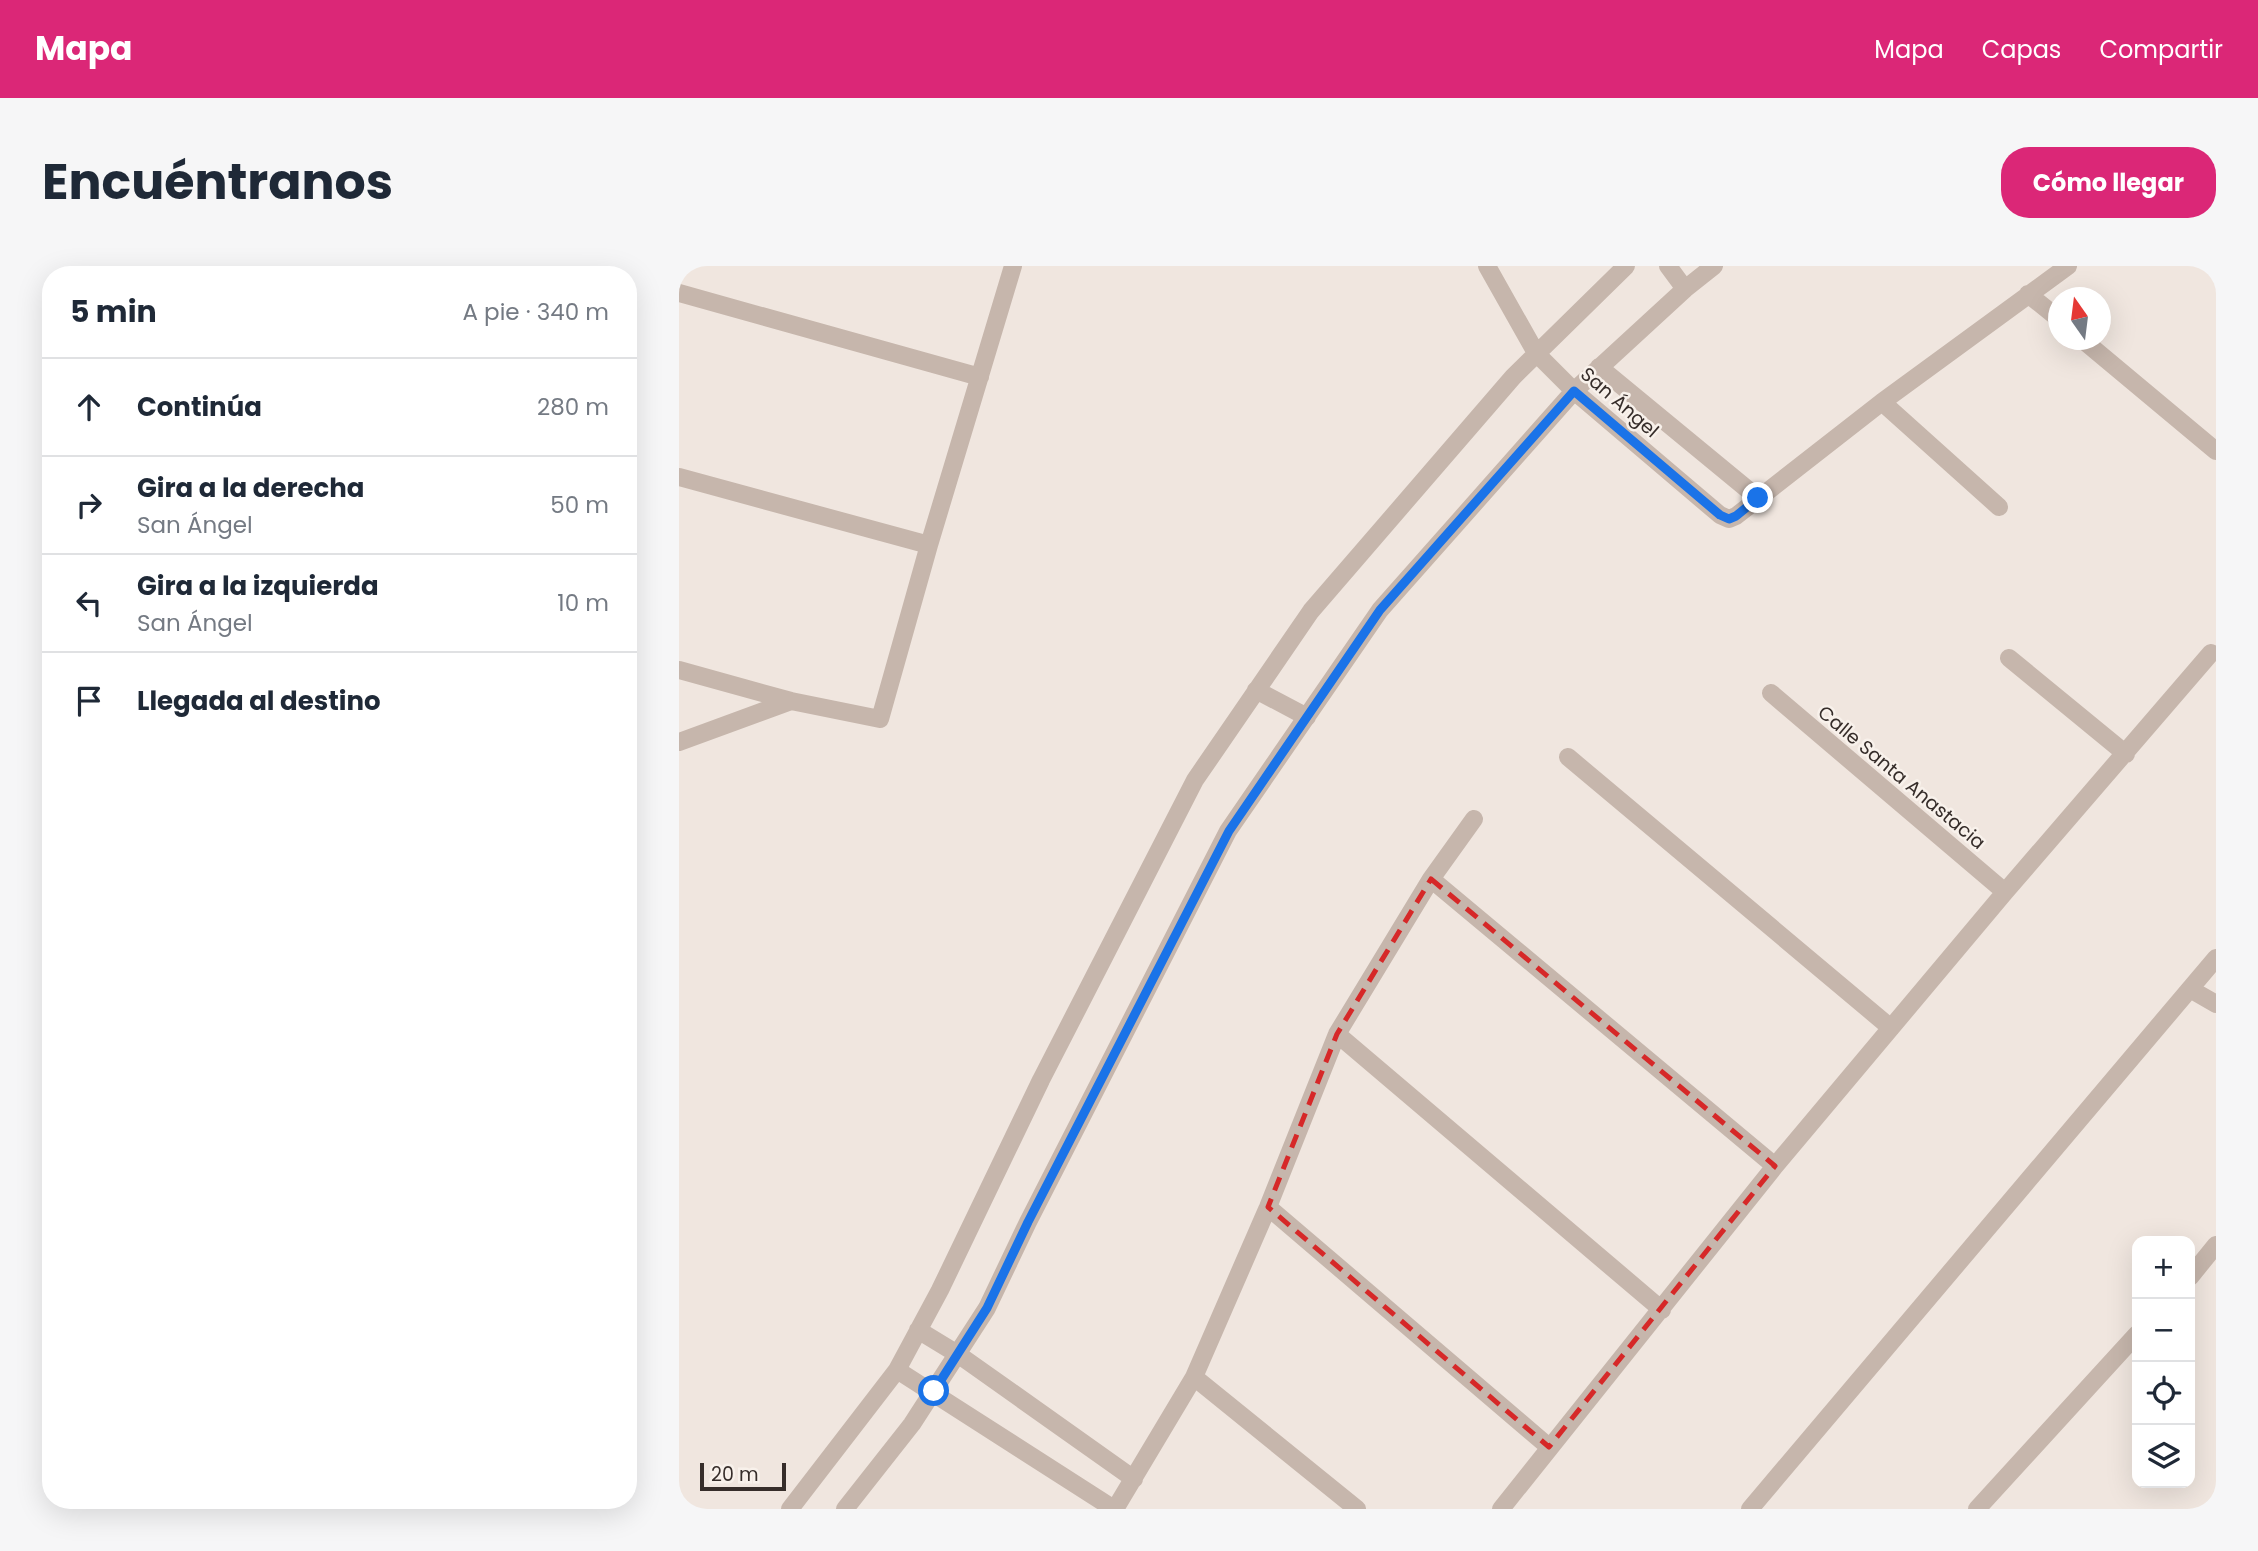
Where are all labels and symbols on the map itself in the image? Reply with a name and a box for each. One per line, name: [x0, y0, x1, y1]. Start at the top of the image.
north arrow: [2048, 287, 2111, 350]
street label: San Ángel: [1575, 361, 1665, 444]
route end: [1742, 482, 1773, 513]
street label: Calle Santa Anastacia: [1812, 699, 1991, 856]
route start: [918, 1375, 949, 1406]
scale bar: [700, 1460, 786, 1492]

